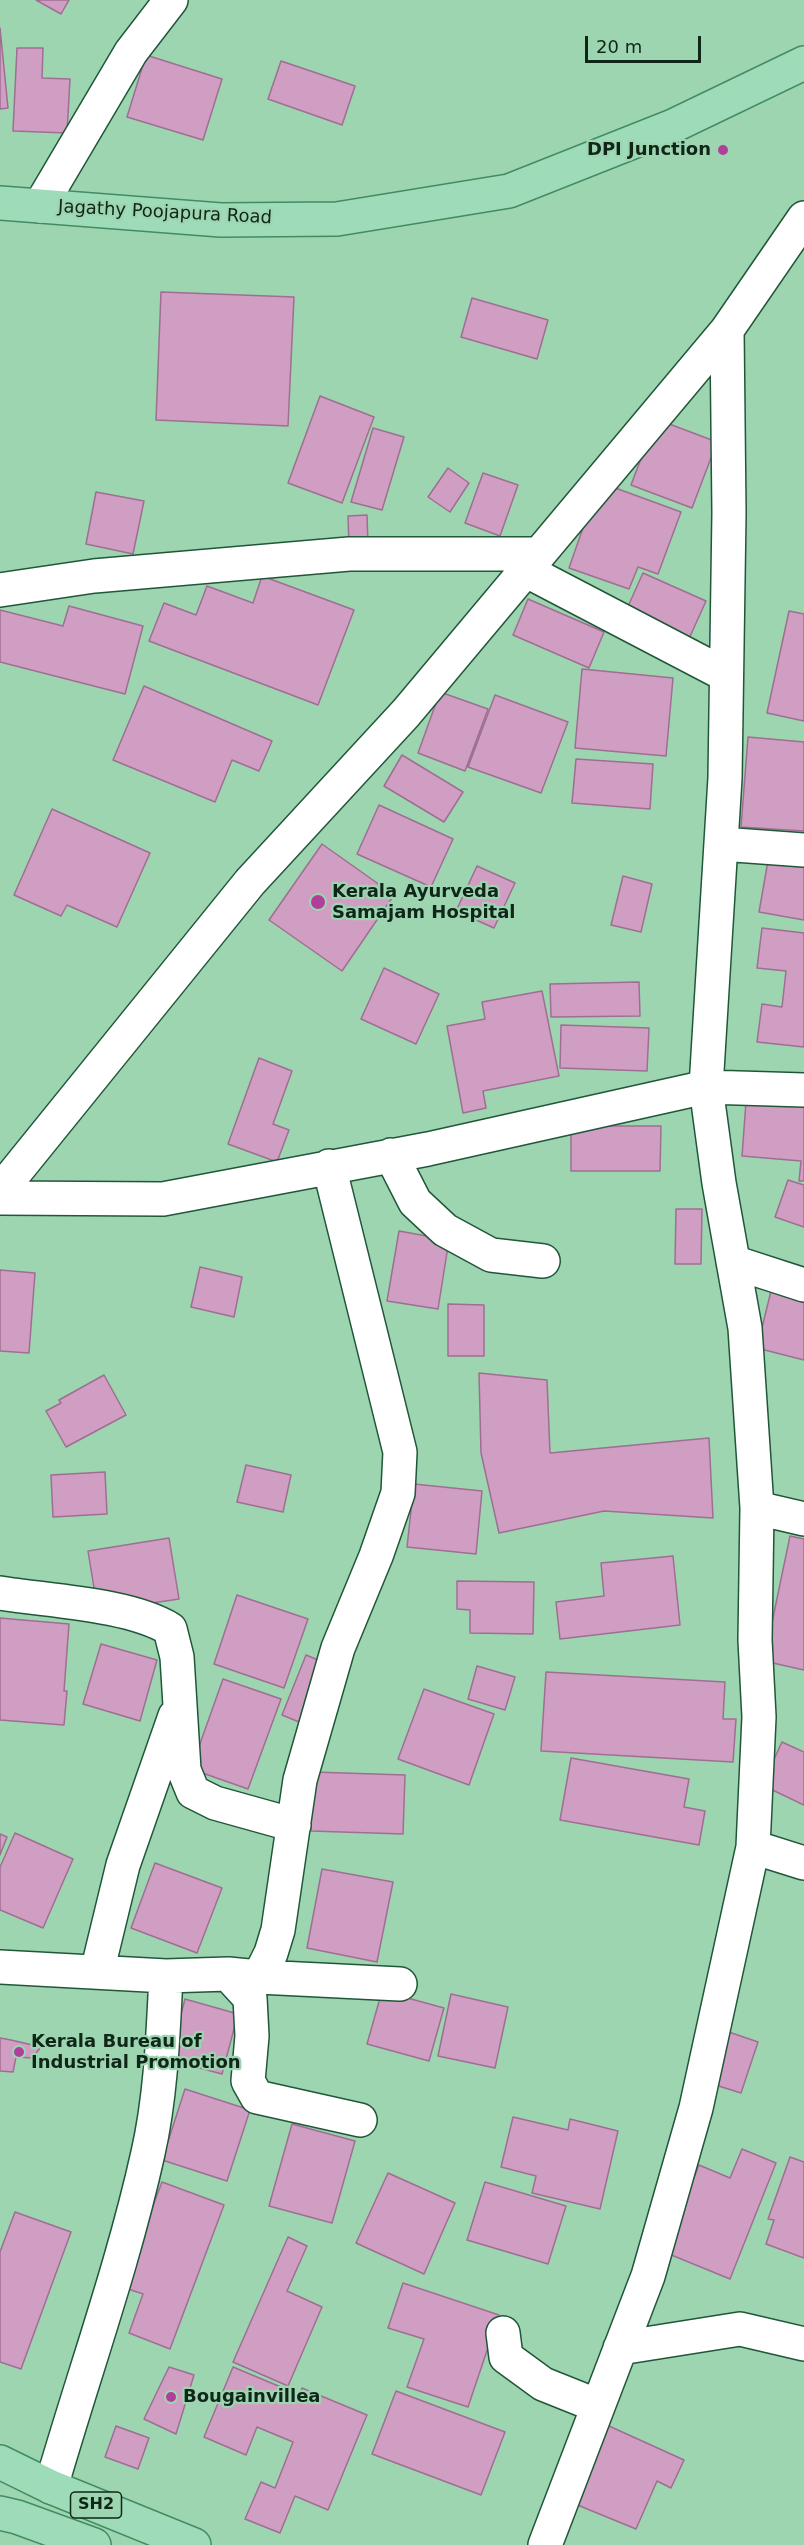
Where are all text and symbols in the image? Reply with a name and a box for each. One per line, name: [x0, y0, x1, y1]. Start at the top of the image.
scale bar: [588, 24, 704, 62]
text: 20 m: [596, 36, 642, 57]
place label: DPI Junction: [587, 139, 711, 161]
marker: DPI Junction: [716, 143, 730, 157]
street label: Jagathy Poojapura Road: [58, 197, 272, 229]
place label: Kerala Ayurveda Samajam Hospital: [332, 881, 515, 924]
marker: Kerala Ayurveda Samajam Hospital: [309, 893, 327, 911]
place label: Kerala Bureau of Industrial Promotion: [31, 2031, 241, 2074]
marker: Kerala Bureau of Industrial Promotion: [12, 2045, 26, 2059]
place label: Bougainvillea: [183, 2386, 321, 2408]
marker: Bougainvillea: [164, 2390, 178, 2404]
road number: SH2: [70, 2492, 122, 2518]

